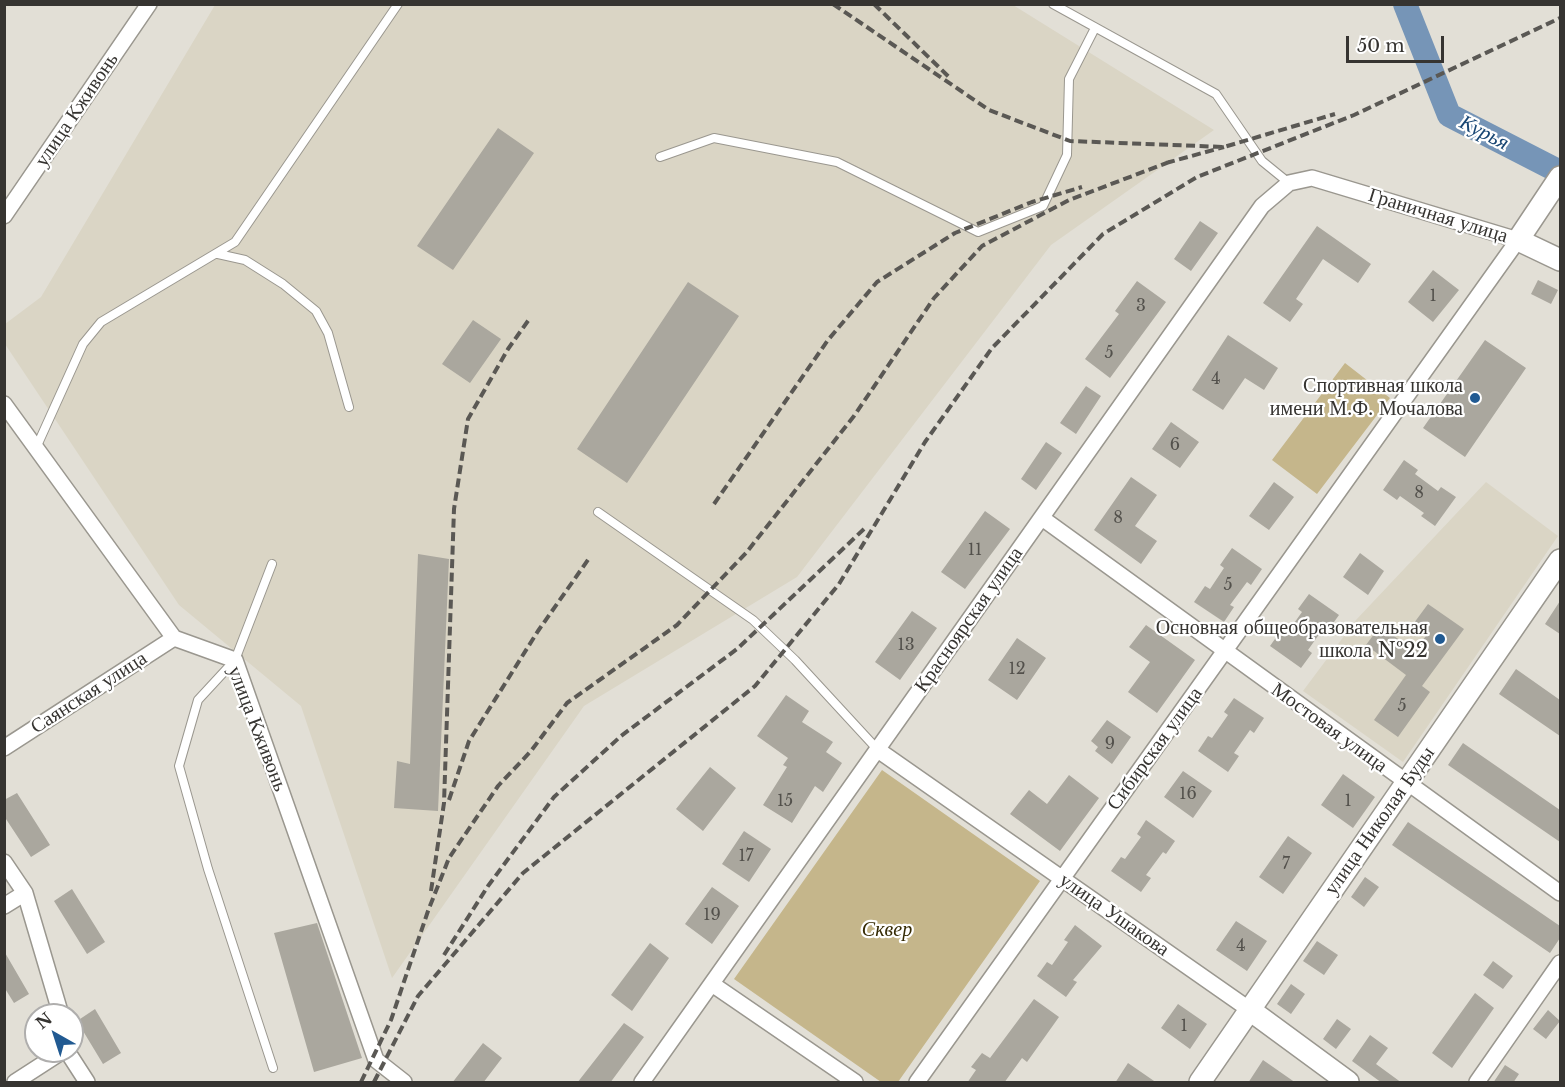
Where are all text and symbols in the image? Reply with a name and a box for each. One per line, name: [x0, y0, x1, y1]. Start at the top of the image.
scale bar: [1349, 24, 1446, 62]
text: 50 m: [1357, 35, 1405, 57]
street label: улица Кживонь: [30, 49, 124, 171]
water label: Курья: [1455, 110, 1513, 156]
street label: Граничная улица: [1365, 183, 1511, 249]
house number: 1: [1429, 286, 1437, 306]
house number: 3: [1136, 296, 1146, 316]
house number: 5: [1104, 343, 1114, 363]
house number: 4: [1211, 369, 1221, 389]
place label: Спортивная школа имени М.Ф. Мочалова: [1270, 374, 1463, 421]
marker: Спортивная школа имени М.Ф. Мочалова: [1468, 391, 1482, 405]
house number: 6: [1170, 435, 1180, 455]
house number: 8: [1414, 483, 1424, 503]
house number: 8: [1113, 508, 1123, 528]
house number: 11: [968, 540, 982, 560]
street label: Красноярская улица: [910, 543, 1028, 697]
house number: 5: [1223, 575, 1233, 595]
place label: Основная общеобразовательная школа №22: [1156, 616, 1428, 663]
marker: Основная общеобразовательная школа №22: [1433, 632, 1447, 646]
house number: 13: [898, 635, 914, 655]
street label: Саянская улица: [26, 647, 152, 739]
house number: 12: [1009, 659, 1025, 679]
street label: улица Кживонь: [222, 663, 292, 795]
street label: Мостовая улица: [1266, 678, 1392, 778]
street label: Сибирская улица: [1102, 683, 1208, 815]
house number: 5: [1397, 696, 1407, 716]
house number: 9: [1105, 734, 1115, 754]
street label: улица Николая Буды: [1320, 742, 1440, 900]
house number: 16: [1179, 784, 1197, 804]
house number: 15: [777, 791, 793, 811]
house number: 1: [1344, 791, 1352, 811]
house number: 17: [738, 846, 754, 866]
house number: 7: [1282, 854, 1290, 874]
street label: улица Ушакова: [1054, 868, 1174, 962]
house number: 19: [703, 905, 721, 925]
park label: Сквер: [862, 918, 912, 942]
house number: 4: [1236, 936, 1246, 956]
north arrow: [24, 1003, 84, 1063]
text: N: [32, 1008, 56, 1033]
house number: 1: [1180, 1016, 1188, 1036]

